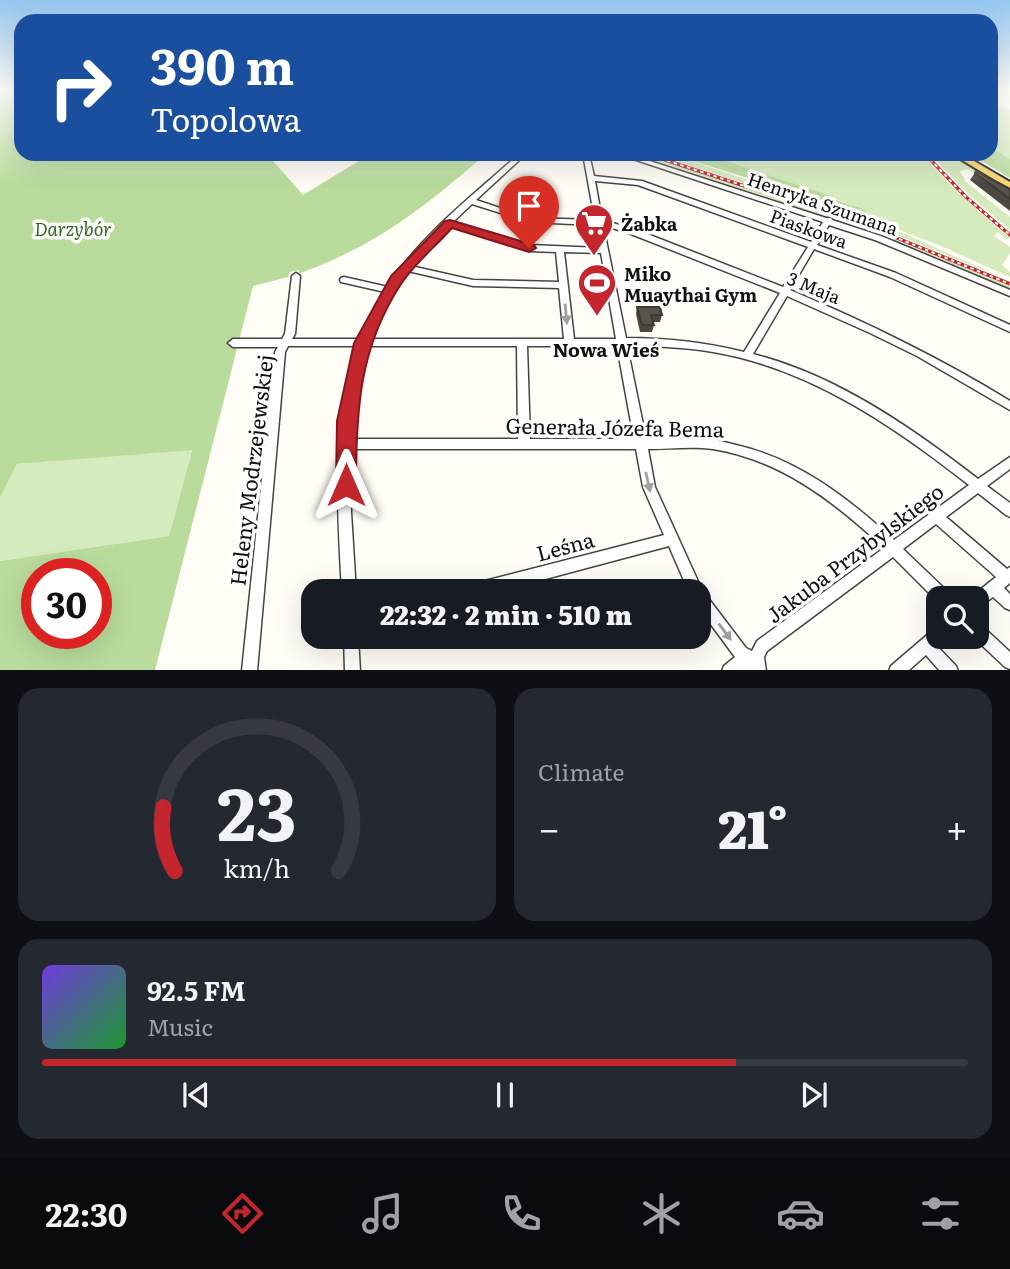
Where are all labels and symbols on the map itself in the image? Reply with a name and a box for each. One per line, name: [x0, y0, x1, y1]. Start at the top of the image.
street label: Henryka Szumana: [744, 165, 902, 242]
pin: [499, 176, 559, 248]
supermarket icon: Żabka: [573, 202, 615, 257]
street label: Piaskowa: [766, 202, 852, 255]
place label: Żabka: [621, 210, 678, 237]
park label: Darzybór: [34, 215, 112, 242]
place label: Miko Muaythai Gym: [624, 260, 757, 308]
sports icon: Miko Muaythai Gym: [576, 262, 618, 317]
street label: 3 Maja: [783, 264, 845, 310]
one-way arrow: [561, 303, 572, 325]
district label: Nowa Wieś: [553, 335, 659, 363]
street label: Heleny Modrzejewskiej: [220, 352, 280, 588]
street label: Generała Józefa Bema: [505, 409, 725, 443]
position arrow: [309, 448, 383, 522]
one-way arrow: [643, 471, 654, 493]
street label: Jakuba Przybylskiego: [759, 475, 949, 629]
street label: Leśna: [533, 522, 598, 568]
speed limit sign: 30: [21, 558, 112, 649]
one-way arrow: [718, 622, 732, 641]

